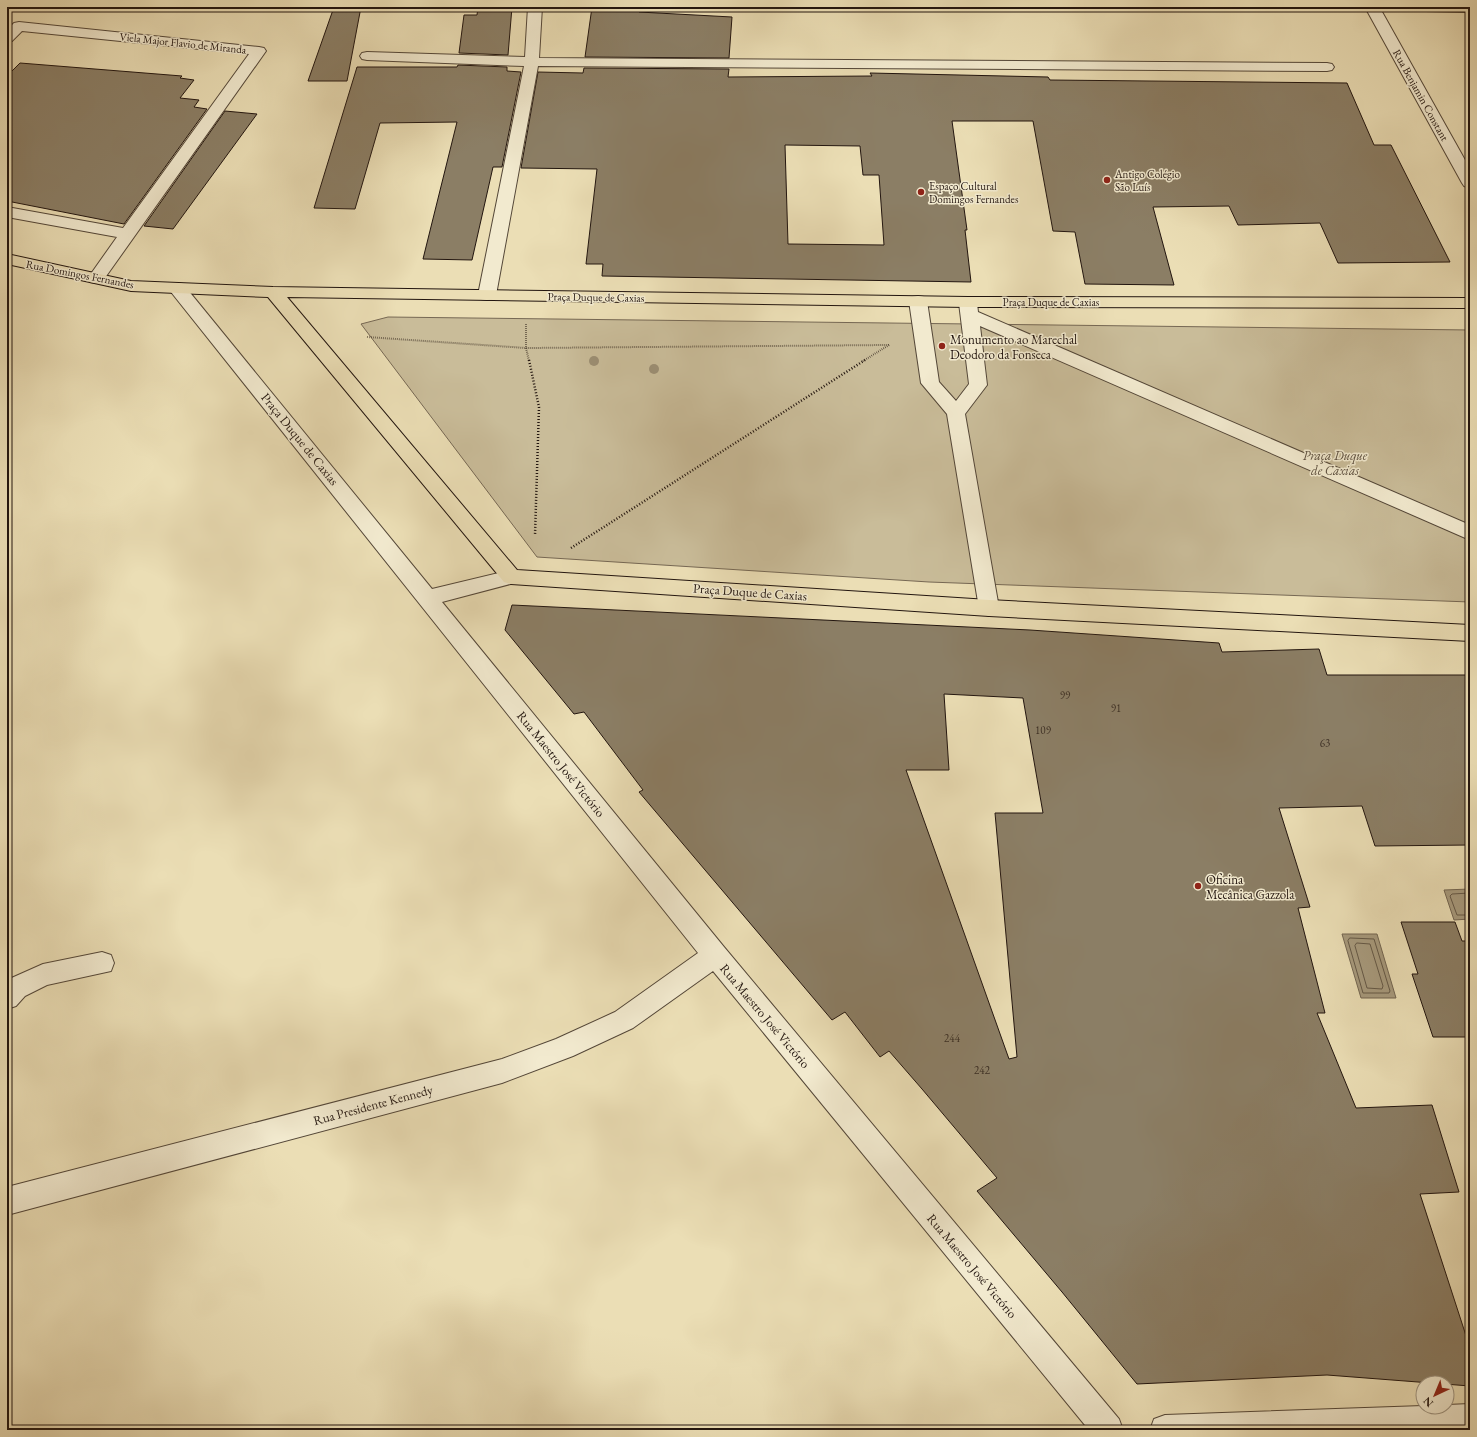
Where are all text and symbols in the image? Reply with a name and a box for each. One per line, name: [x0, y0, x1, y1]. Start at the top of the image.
street label: Viela Major Flavio de Miranda: [119, 29, 248, 57]
street label: Rua Benjamin Constant: [1390, 47, 1452, 144]
place label: Antigo Colégio São Luís: [1114, 167, 1180, 194]
marker: Antigo Colégio São Luís: [1102, 175, 1112, 185]
place label: Espaço Cultural Domingos Fernandes: [929, 179, 1019, 206]
marker: Espaço Cultural Domingos Fernandes: [916, 187, 926, 197]
street label: Rua Domingos Fernandes: [25, 257, 136, 291]
street label: Praça Duque de Caxias: [547, 289, 645, 305]
street label: Praça Duque de Caxias: [1003, 295, 1100, 309]
place label: Monumento ao Marechal Deodoro da Fonseca: [950, 331, 1077, 363]
marker: Monumento ao Marechal Deodoro da Fonseca: [937, 341, 947, 351]
street label: Praça Duque de Caxias: [257, 389, 343, 489]
park label: Praça Duque de Caxias: [1303, 447, 1368, 479]
street label: Praça Duque de Caxias: [692, 580, 808, 604]
house number: 99: [1060, 688, 1071, 702]
house number: 91: [1111, 701, 1121, 715]
street label: Rua Maestro José Victório: [513, 708, 609, 820]
house number: 109: [1035, 723, 1052, 737]
house number: 63: [1320, 736, 1330, 750]
place label: Oficina Mecânica Gazzola: [1206, 871, 1295, 903]
marker: Oficina Mecânica Gazzola: [1193, 881, 1203, 891]
street label: Rua Maestro José Victório: [716, 960, 814, 1072]
house number: 244: [944, 1031, 961, 1045]
house number: 242: [974, 1063, 991, 1077]
street label: Rua Presidente Kennedy: [311, 1081, 435, 1129]
street label: Rua Maestro José Victório: [923, 1210, 1021, 1322]
north arrow: [1415, 1375, 1455, 1415]
text: N: [1420, 1394, 1436, 1410]

